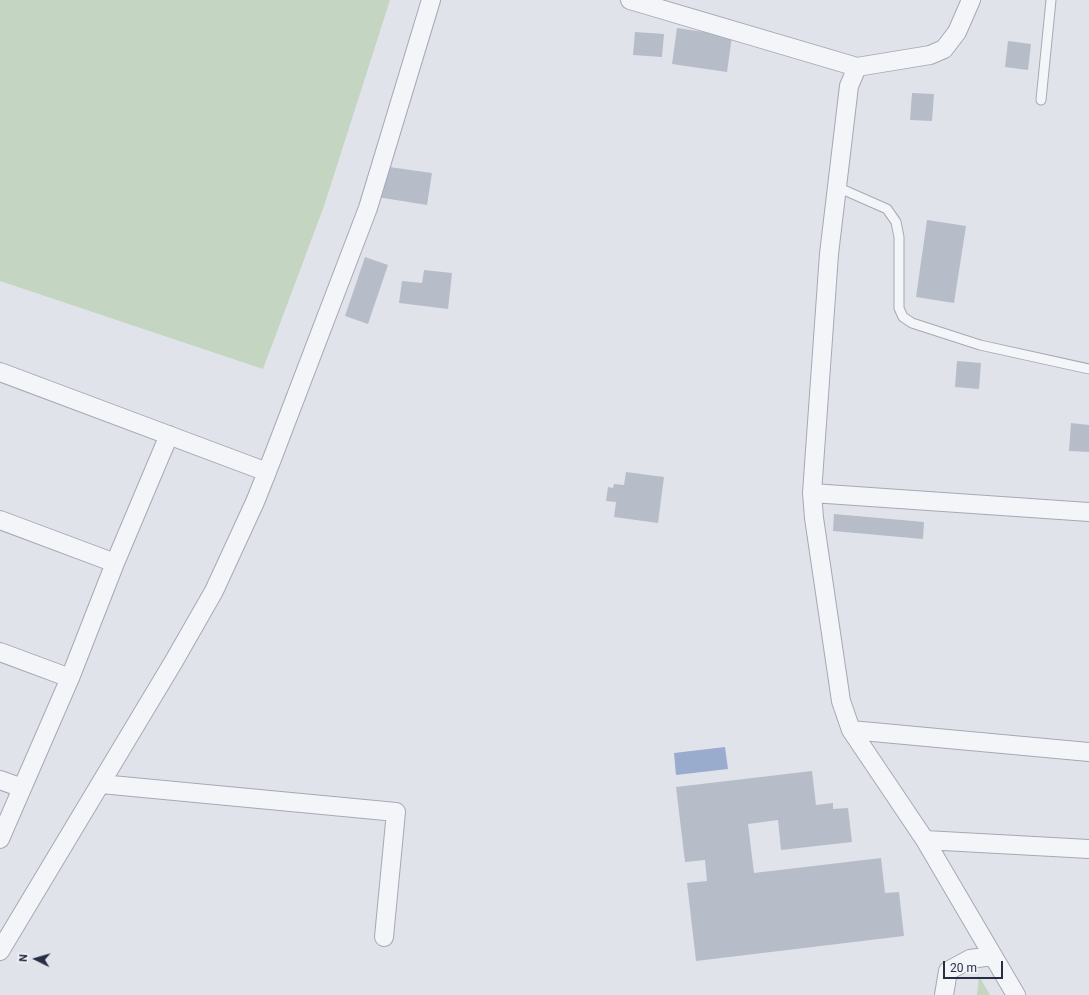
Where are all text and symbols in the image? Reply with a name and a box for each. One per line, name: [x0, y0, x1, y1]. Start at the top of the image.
north arrow: [16, 939, 56, 979]
text: N: [17, 953, 30, 962]
scale bar: [945, 953, 1005, 979]
text: 20 m: [950, 961, 977, 975]

